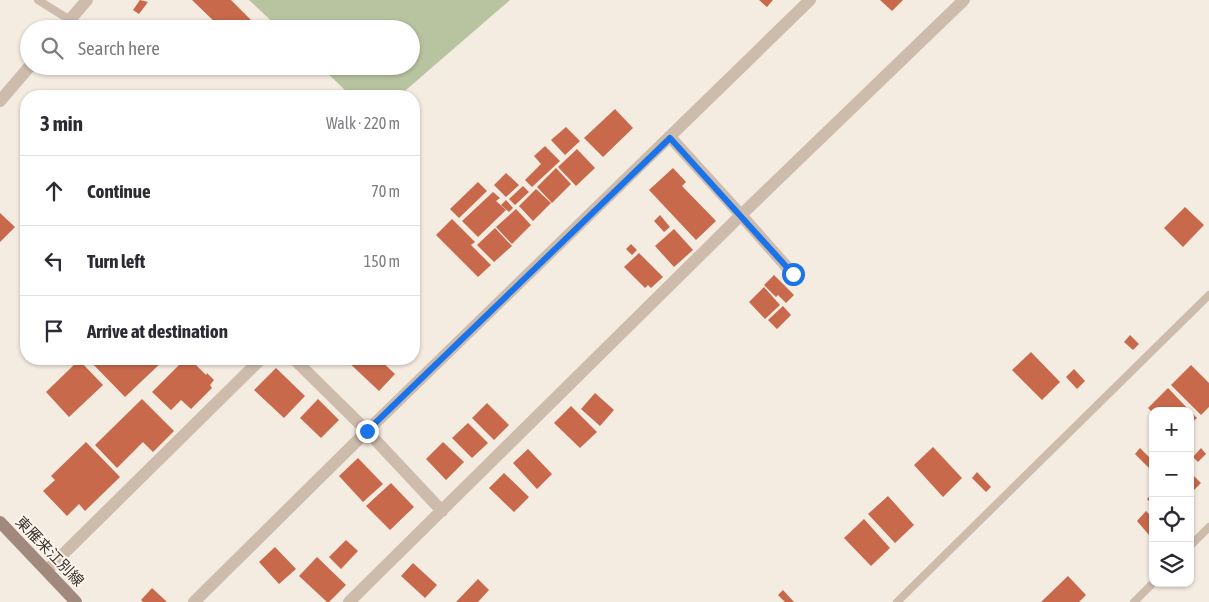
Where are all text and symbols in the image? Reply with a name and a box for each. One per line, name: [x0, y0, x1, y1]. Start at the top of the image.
search box: [20, 20, 420, 75]
icon: search: [38, 34, 66, 62]
text: Search here: [78, 37, 160, 59]
text: 3 min: [40, 111, 83, 135]
text: Walk · 220 m: [326, 114, 400, 132]
icon: ahead: [40, 177, 68, 205]
text: Continue: [87, 180, 151, 202]
text: 70 m: [371, 182, 400, 200]
icon: left: [40, 247, 68, 275]
text: Turn left: [87, 250, 145, 272]
text: 150 m: [364, 252, 400, 270]
route start: [782, 263, 805, 286]
icon: arrive: [40, 317, 68, 345]
text: Arrive at destination: [87, 320, 228, 342]
map controls: [1149, 407, 1194, 587]
button: +: [1149, 407, 1194, 452]
route end: [356, 420, 379, 443]
button: −: [1149, 452, 1194, 497]
button: locate: [1149, 497, 1194, 542]
street label: 東雁来江別線: [13, 513, 87, 589]
button: layers: [1149, 542, 1194, 587]

